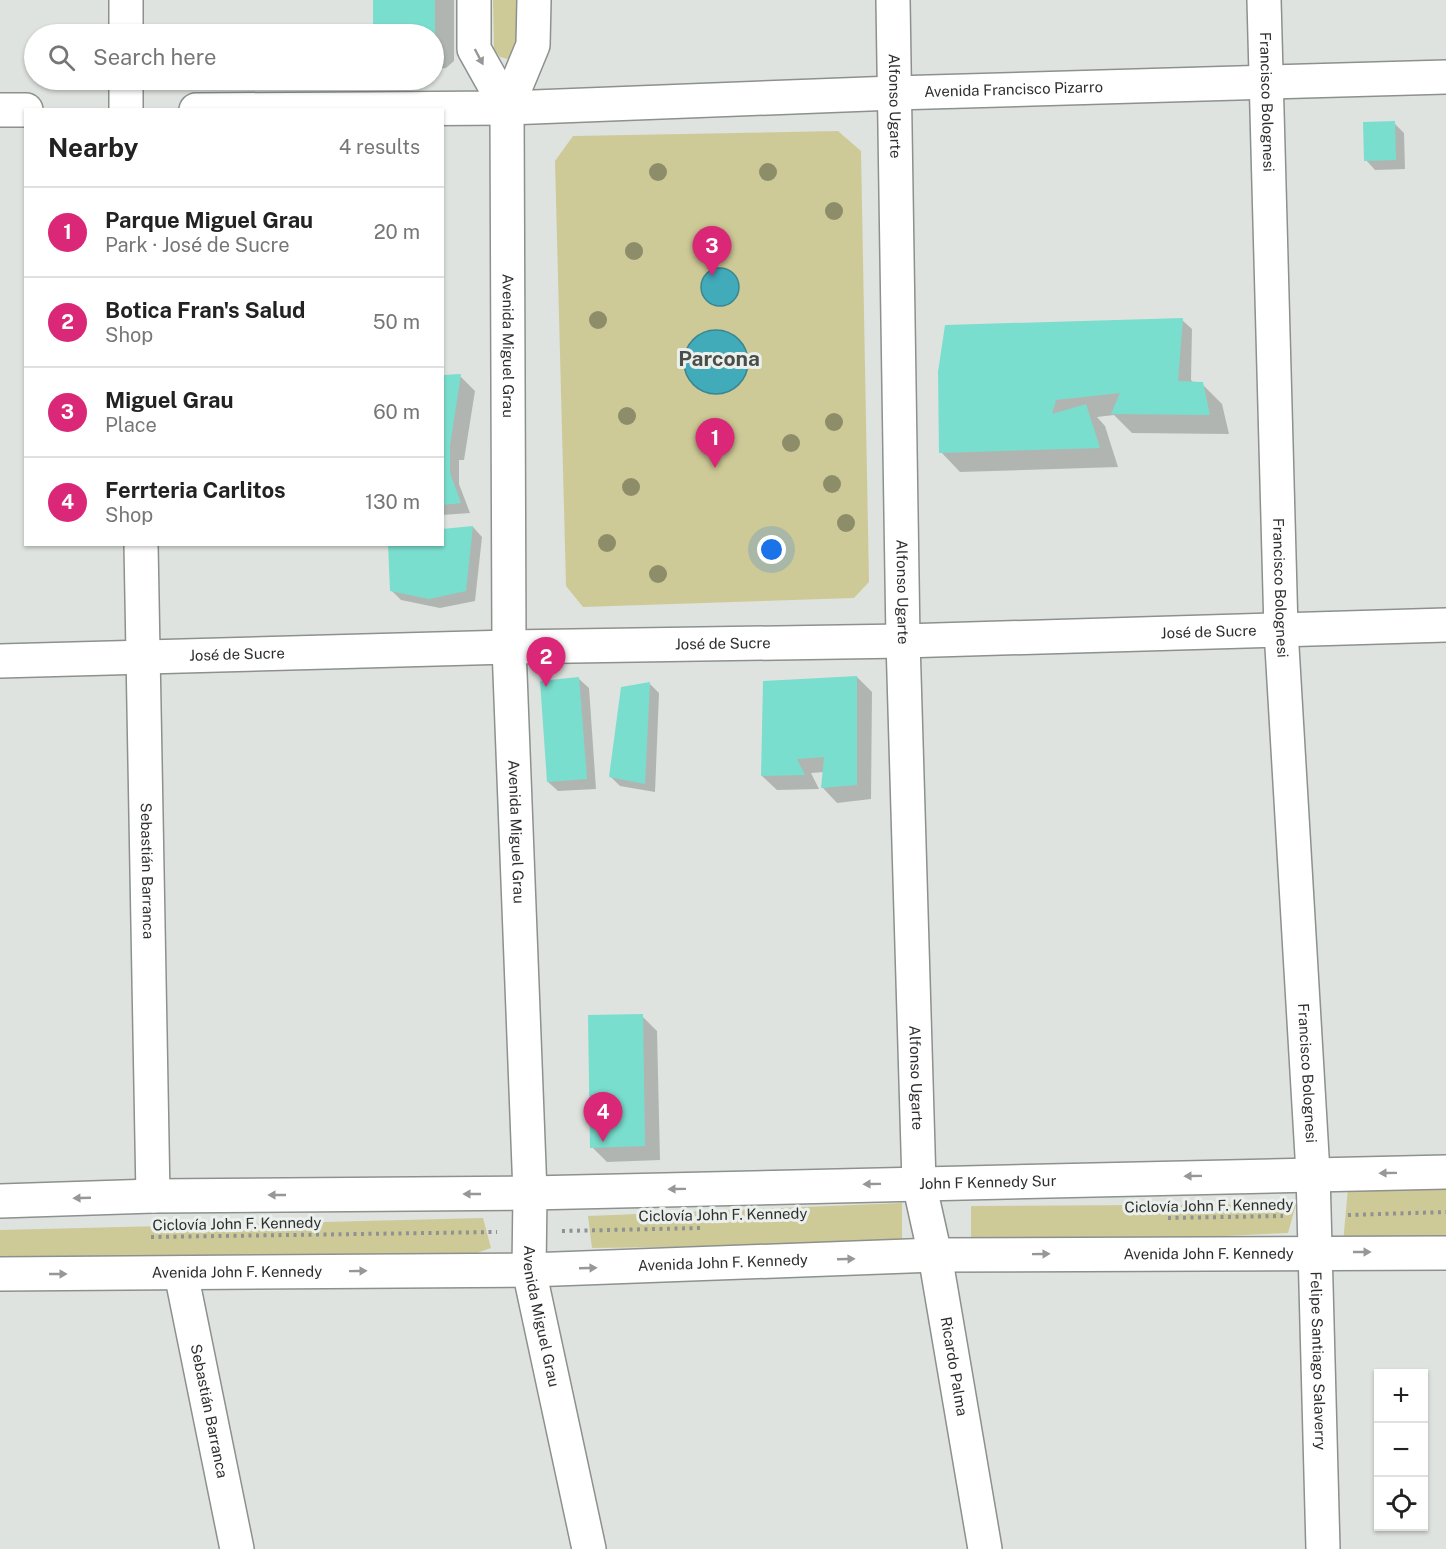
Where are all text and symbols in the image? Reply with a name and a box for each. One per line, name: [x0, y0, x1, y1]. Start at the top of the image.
search box: [24, 24, 444, 90]
street label: Francisco Bolognesi: [1257, 32, 1278, 172]
icon: search: [45, 41, 78, 74]
text: Search here: [93, 44, 217, 70]
one-way arrow: [473, 48, 483, 66]
street label: Alfonso Ugarte: [886, 53, 904, 159]
street label: Avenida Francisco Pizarro: [924, 78, 1103, 100]
text: Nearby: [48, 132, 138, 163]
text: 4 results: [339, 135, 420, 159]
text: Parque Miguel Grau: [105, 207, 313, 233]
text: 1: [63, 220, 72, 244]
text: 20 m: [374, 220, 420, 244]
pin: 3: [692, 226, 732, 276]
text: Park · José de Sucre: [105, 233, 290, 257]
street label: Avenida Miguel Grau: [500, 274, 517, 418]
text: Botica Fran's Salud: [105, 297, 305, 323]
text: 2: [61, 310, 74, 334]
text: 50 m: [373, 310, 420, 334]
text: Shop: [105, 323, 153, 347]
district label: Parcona: [678, 346, 760, 371]
text: Miguel Grau: [105, 387, 234, 413]
text: 3: [61, 400, 74, 424]
text: 60 m: [373, 400, 420, 424]
text: Place: [105, 413, 157, 437]
pin: 1: [696, 418, 734, 468]
text: Ferrteria Carlitos: [105, 477, 286, 503]
text: 4: [61, 490, 74, 514]
text: 130 m: [365, 490, 420, 514]
text: Shop: [105, 503, 153, 527]
street label: Francisco Bolognesi: [1270, 518, 1292, 658]
your location: [757, 535, 786, 564]
street label: Alfonso Ugarte: [893, 539, 912, 644]
street label: José de Sucre: [1160, 622, 1257, 641]
street label: José de Sucre: [675, 634, 771, 652]
pin: 2: [526, 638, 566, 687]
street label: José de Sucre: [189, 644, 285, 664]
street label: Avenida Miguel Grau: [505, 759, 528, 904]
street label: Sebastián Barranca: [138, 803, 157, 939]
street label: Francisco Bolognesi: [1295, 1003, 1320, 1143]
street label: Alfonso Ugarte: [906, 1025, 926, 1130]
pin: 4: [584, 1092, 622, 1142]
one-way arrow: [1378, 1168, 1397, 1178]
street label: John F Kennedy Sur: [919, 1172, 1057, 1192]
one-way arrow: [1183, 1172, 1202, 1181]
one-way arrow: [862, 1180, 881, 1189]
one-way arrow: [667, 1185, 686, 1194]
one-way arrow: [462, 1189, 481, 1198]
one-way arrow: [267, 1190, 286, 1200]
one-way arrow: [72, 1194, 91, 1203]
street label: Ciclovía John F. Kennedy: [1124, 1196, 1294, 1215]
street label: Ciclovía John F. Kennedy: [638, 1205, 808, 1224]
street label: Ciclovía John F. Kennedy: [152, 1214, 322, 1233]
street label: Avenida Miguel Grau: [521, 1245, 563, 1388]
street label: Avenida John F. Kennedy: [1124, 1245, 1294, 1262]
one-way arrow: [1352, 1247, 1371, 1257]
one-way arrow: [1031, 1250, 1050, 1259]
street label: Avenida John F. Kennedy: [637, 1251, 808, 1274]
one-way arrow: [836, 1254, 855, 1263]
street label: Avenida John F. Kennedy: [152, 1263, 322, 1281]
one-way arrow: [578, 1263, 597, 1272]
one-way arrow: [349, 1266, 368, 1276]
one-way arrow: [49, 1269, 68, 1279]
street label: Felipe Santiago Salaverry: [1308, 1271, 1329, 1450]
street label: Ricardo Palma: [938, 1315, 971, 1417]
street label: Sebastián Barranca: [188, 1343, 231, 1480]
map controls: [1374, 1369, 1428, 1531]
button: +: [1374, 1369, 1428, 1423]
button: −: [1374, 1423, 1428, 1477]
button: locate: [1374, 1477, 1428, 1531]

